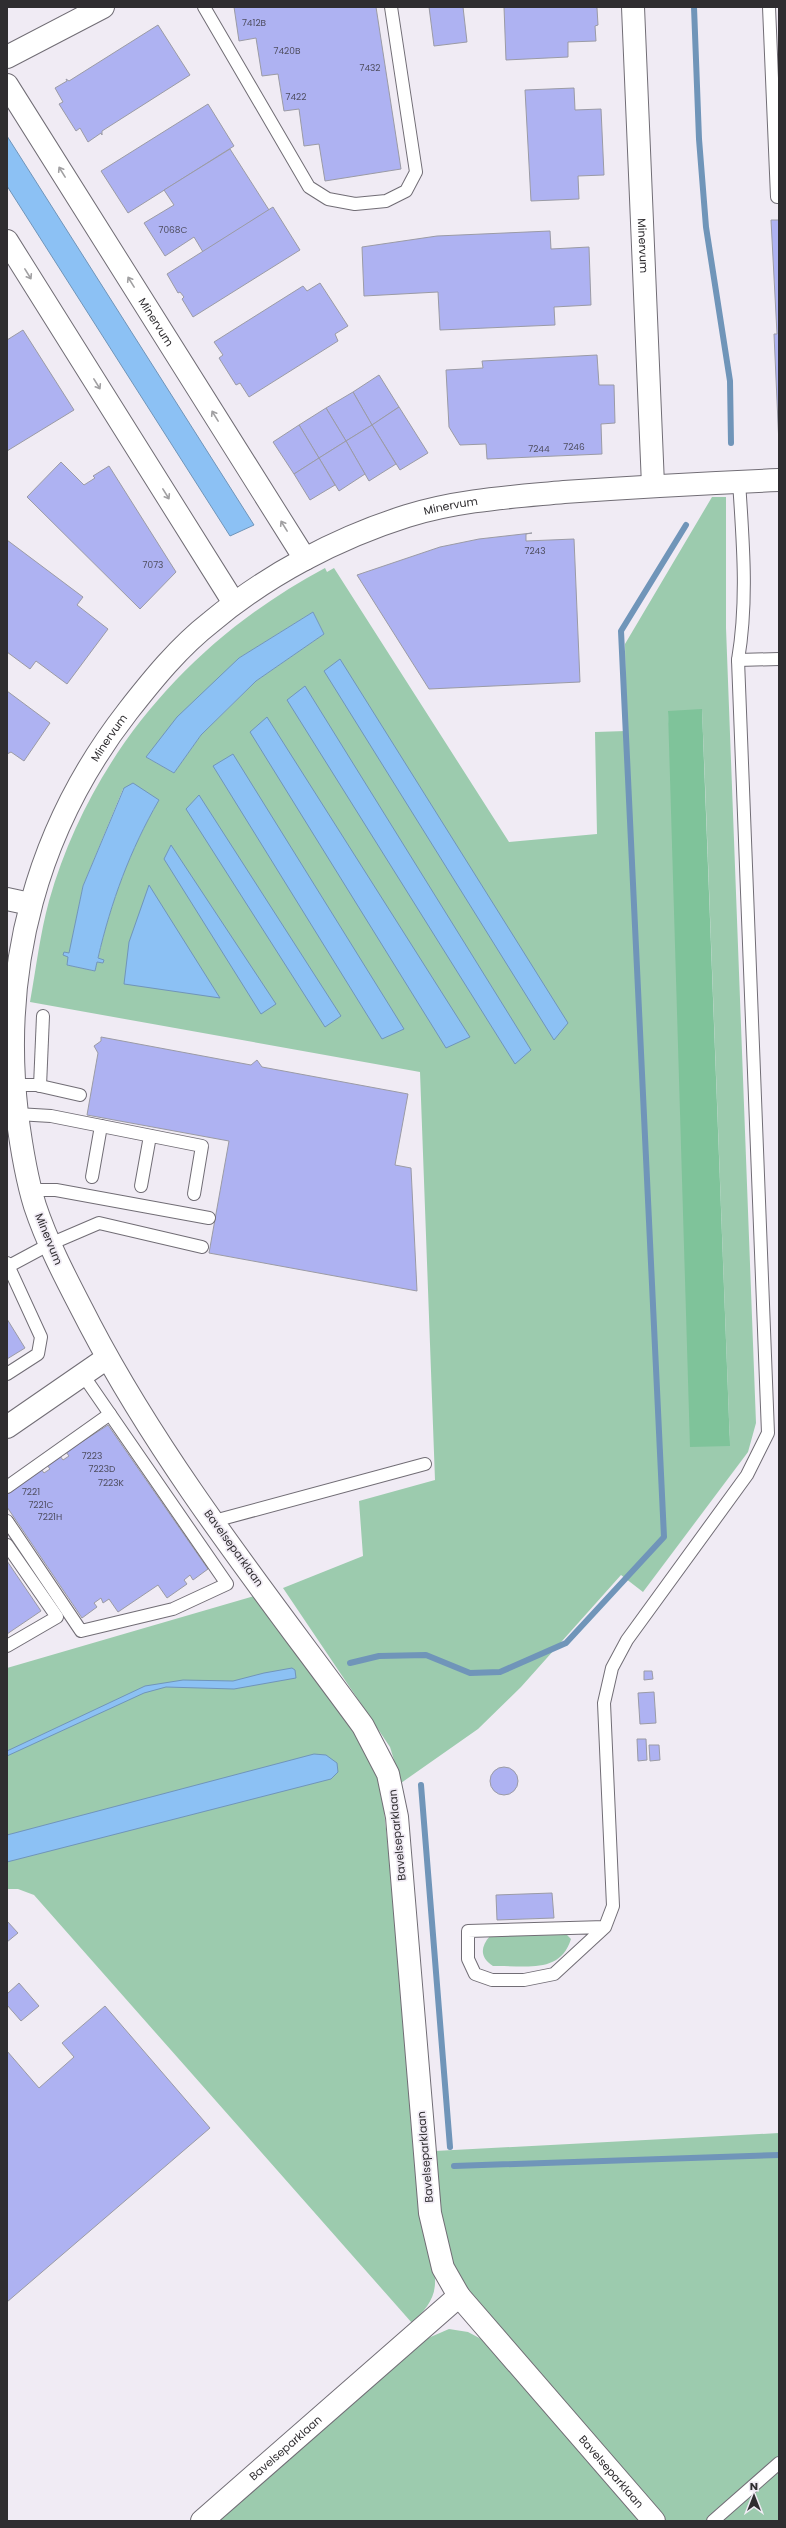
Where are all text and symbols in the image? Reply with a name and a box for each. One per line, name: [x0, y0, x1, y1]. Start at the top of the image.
house number: 7412B: [242, 17, 267, 29]
house number: 7420B: [274, 45, 301, 57]
house number: 7432: [359, 62, 381, 74]
house number: 7422: [286, 91, 306, 103]
one-way arrow: [57, 166, 65, 178]
street label: Minervum: [634, 218, 652, 273]
house number: 7068C: [159, 224, 187, 236]
one-way arrow: [24, 268, 32, 280]
one-way arrow: [127, 277, 135, 288]
street label: Minervum: [135, 295, 177, 349]
one-way arrow: [93, 378, 101, 389]
one-way arrow: [211, 411, 219, 422]
house number: 7246: [563, 441, 585, 453]
house number: 7244: [528, 443, 550, 455]
one-way arrow: [162, 488, 170, 499]
street label: Minervum: [422, 493, 479, 519]
one-way arrow: [280, 521, 288, 532]
house number: 7243: [524, 545, 546, 557]
house number: 7073: [143, 559, 163, 571]
street label: Minervum: [87, 711, 131, 765]
street label: Minervum: [31, 1211, 67, 1267]
house number: 7223: [82, 1450, 102, 1462]
house number: 7223D: [89, 1463, 115, 1475]
house number: 7223K: [98, 1477, 125, 1489]
house number: 7221: [22, 1486, 40, 1498]
house number: 7221C: [28, 1499, 54, 1511]
street label: Bavelseparklaan: [201, 1506, 267, 1590]
house number: 7221H: [38, 1511, 62, 1523]
street label: Bavelseparklaan: [384, 1789, 410, 1881]
street label: Bavelseparklaan: [413, 2111, 437, 2203]
street label: Bavelseparklaan: [246, 2412, 325, 2484]
street label: Bavelseparklaan: [575, 2432, 647, 2512]
north arrow: [734, 2476, 774, 2516]
text: N: [750, 2478, 758, 2494]

